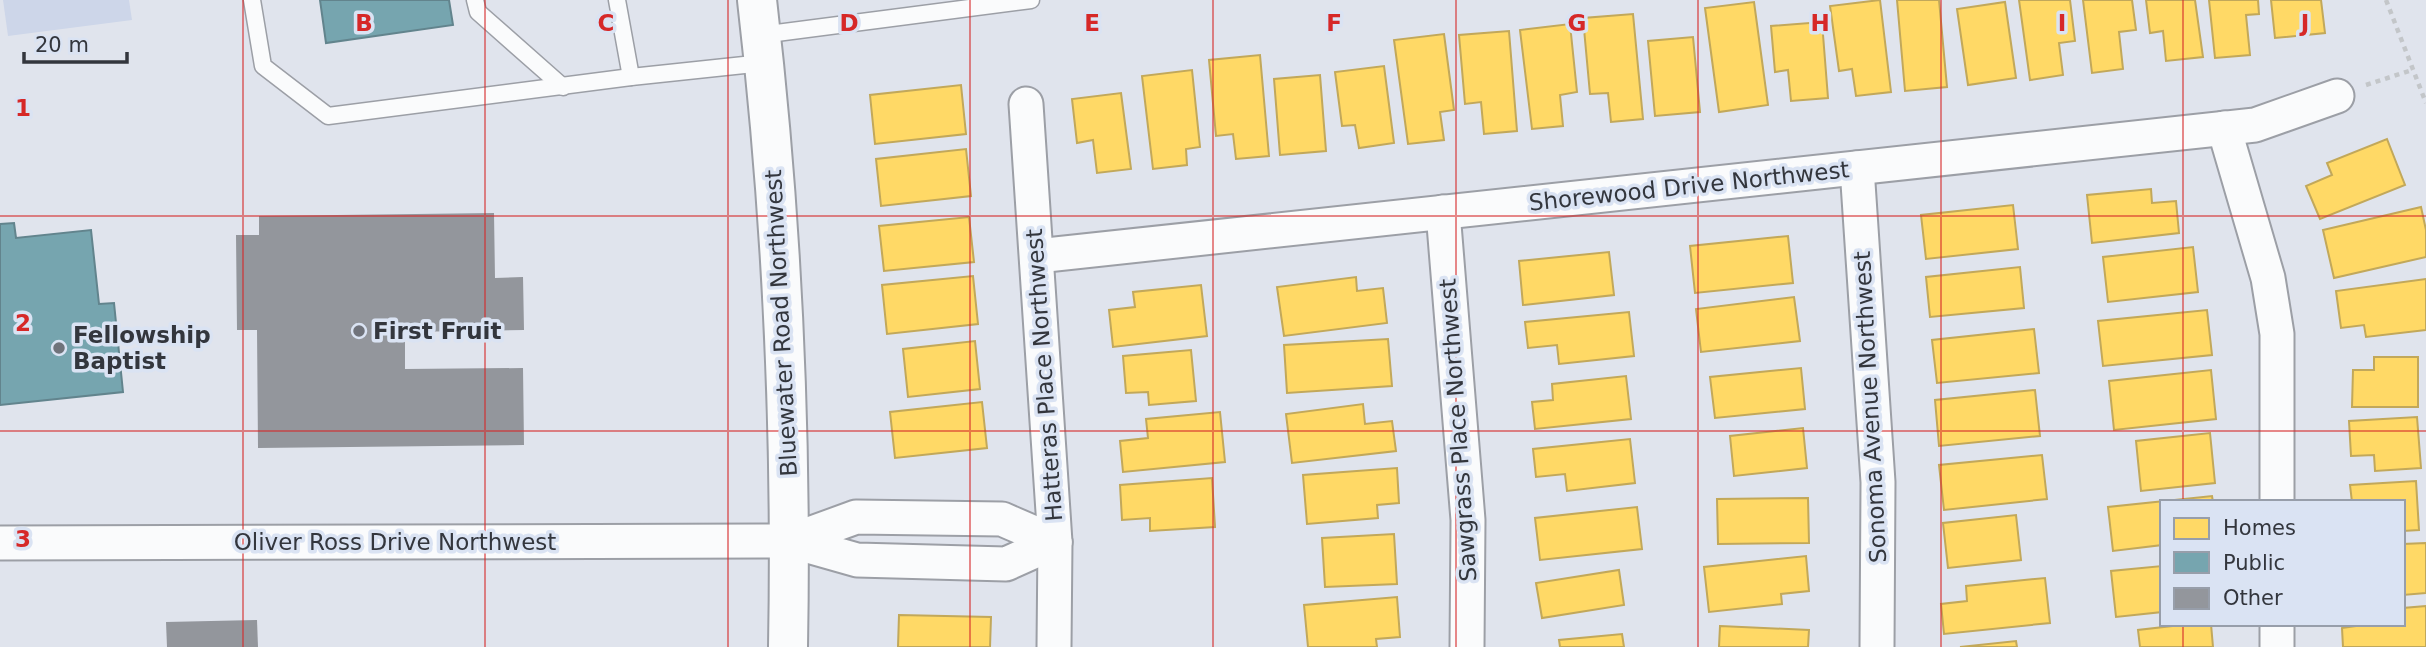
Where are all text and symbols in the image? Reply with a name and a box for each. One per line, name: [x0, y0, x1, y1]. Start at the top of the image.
text: B: [355, 10, 373, 36]
text: C: [598, 10, 614, 36]
text: D: [839, 10, 859, 36]
text: E: [1084, 10, 1100, 36]
text: F: [1326, 10, 1342, 36]
text: G: [1568, 10, 1586, 36]
text: H: [1810, 10, 1830, 36]
text: I: [2058, 10, 2066, 36]
text: J: [2299, 10, 2309, 36]
scale bar: [24, 21, 128, 65]
text: 20 m: [35, 33, 89, 57]
text: 1: [15, 95, 31, 121]
street label: Shorewood Drive Northwest: [1527, 156, 1851, 216]
street label: Bluewater Road Northwest: [760, 169, 802, 477]
street label: Hatteras Place Northwest: [1021, 228, 1067, 522]
street label: Sonoma Avenue Northwest: [1849, 250, 1891, 564]
street label: Sawgrass Place Northwest: [1434, 278, 1482, 582]
text: 2: [15, 310, 31, 336]
place label: First Fruit: [373, 318, 501, 344]
place label: Fellowship Baptist: [73, 322, 211, 374]
marker: First Fruit: [351, 323, 367, 339]
marker: Fellowship Baptist: [51, 340, 67, 356]
legend: [2160, 500, 2405, 626]
text: Homes: [2223, 516, 2296, 540]
text: 3: [15, 526, 31, 552]
street label: Oliver Ross Drive Northwest: [234, 529, 556, 555]
text: Public: [2223, 551, 2285, 575]
text: Other: [2223, 586, 2283, 610]

